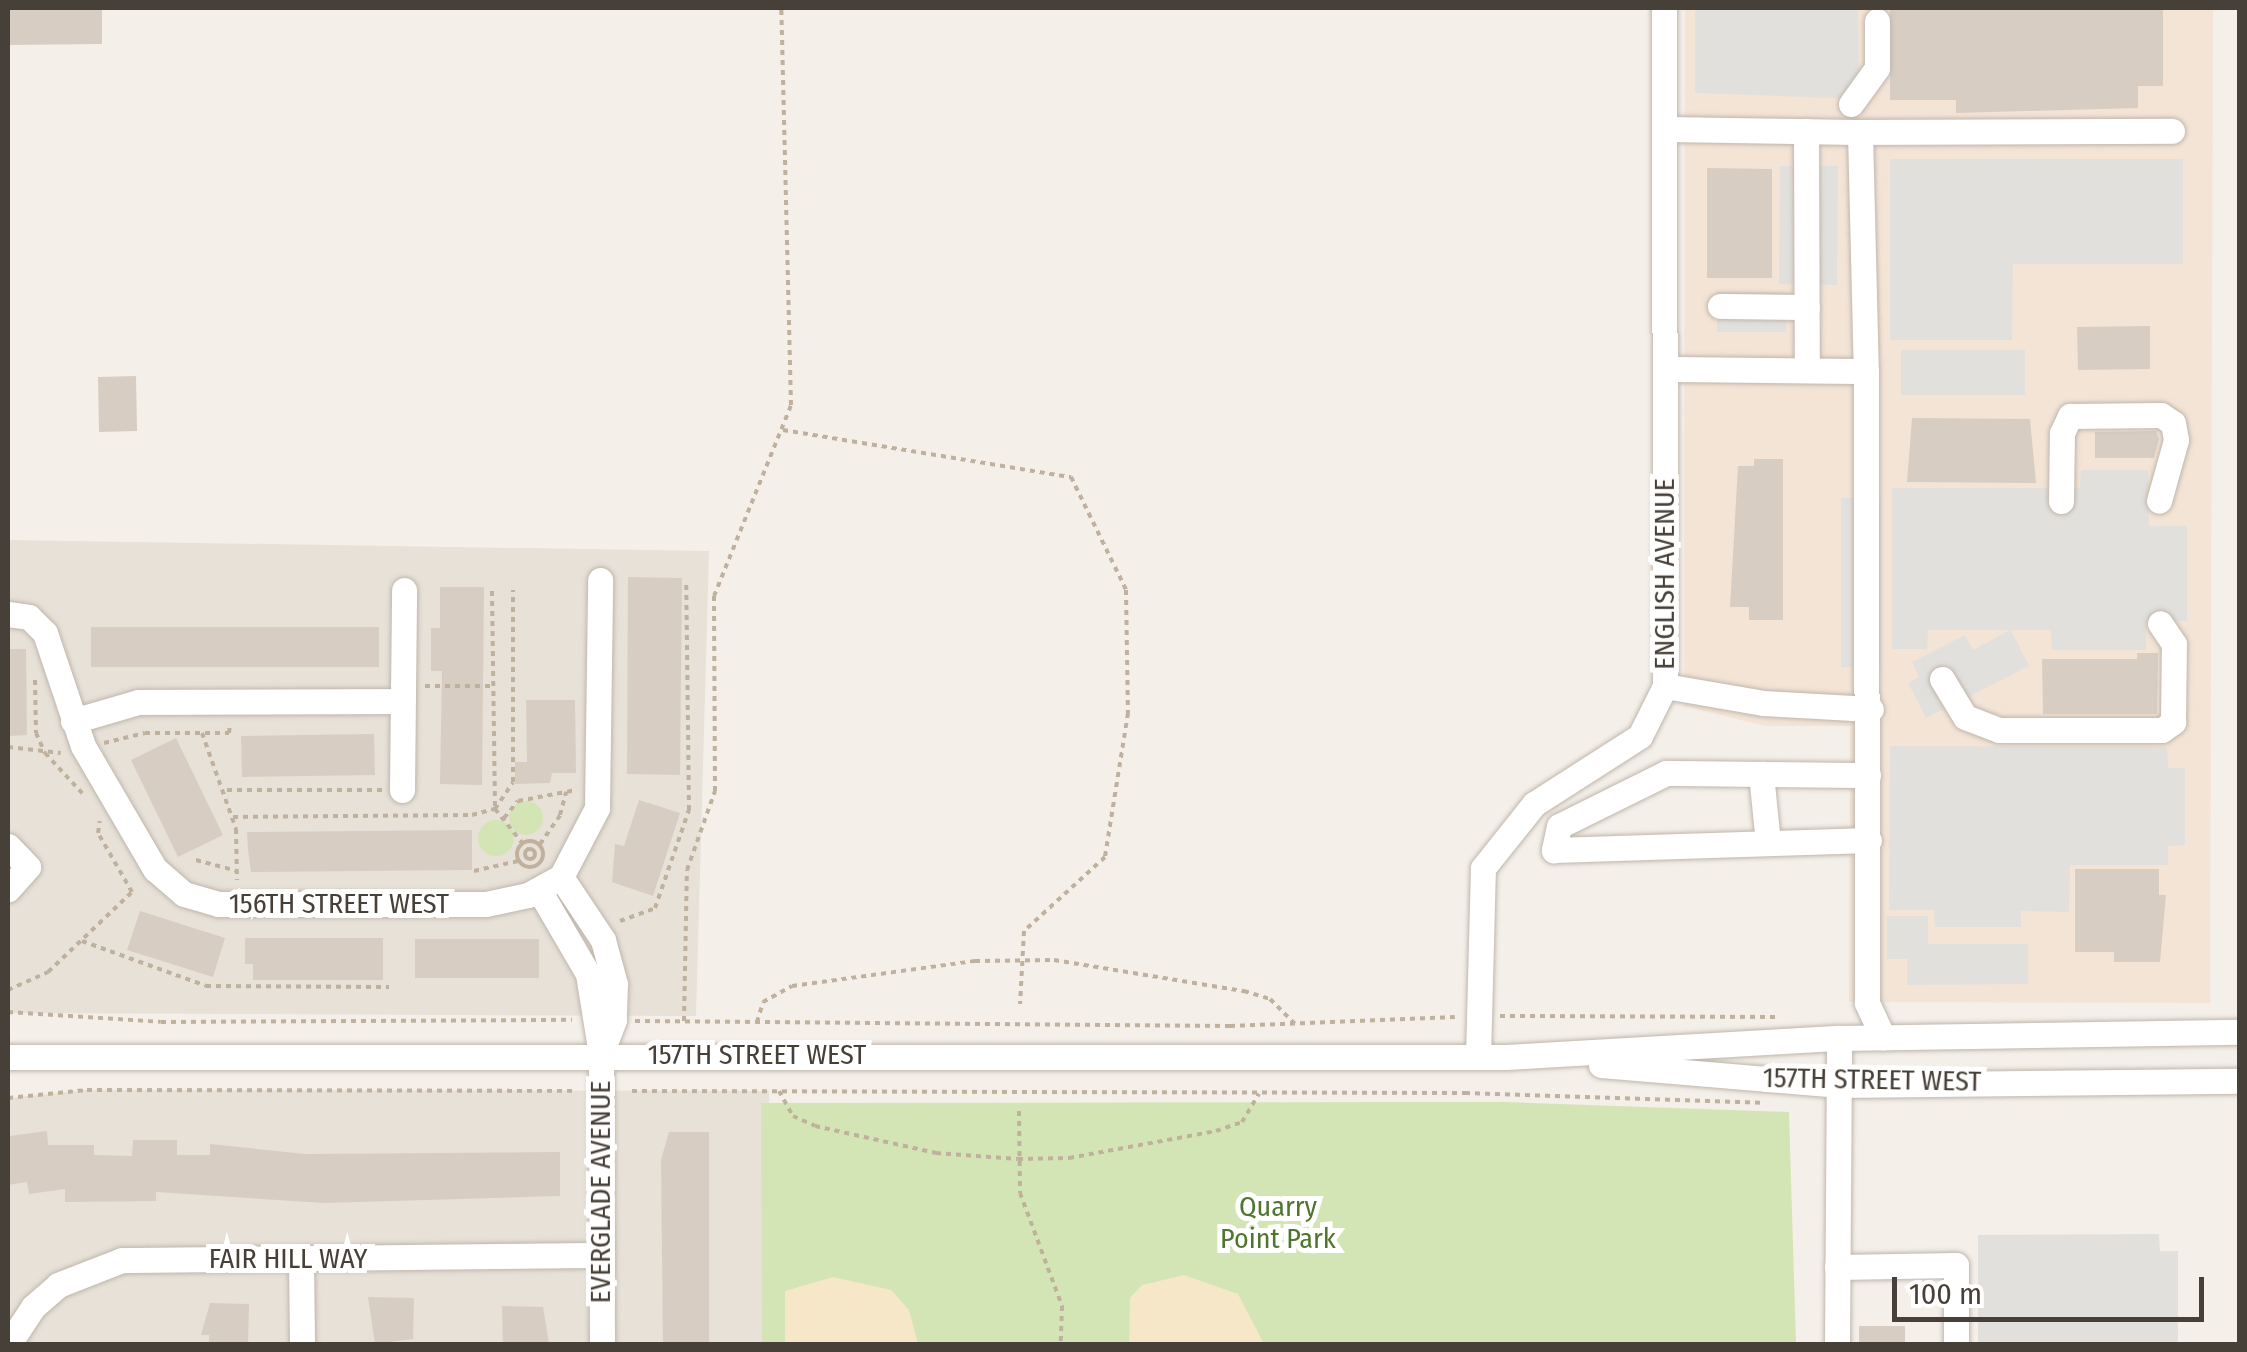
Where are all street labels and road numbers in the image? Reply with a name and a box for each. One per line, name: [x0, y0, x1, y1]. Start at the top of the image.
street label: ENGLISH AVENUE: [1648, 478, 1682, 670]
street label: 156TH STREET WEST: [229, 887, 449, 921]
street label: 157TH STREET WEST: [648, 1038, 866, 1072]
street label: 157TH STREET WEST: [1763, 1061, 1981, 1099]
street label: EVERGLADE AVENUE: [584, 1081, 618, 1303]
street label: FAIR HILL WAY: [209, 1242, 367, 1276]

